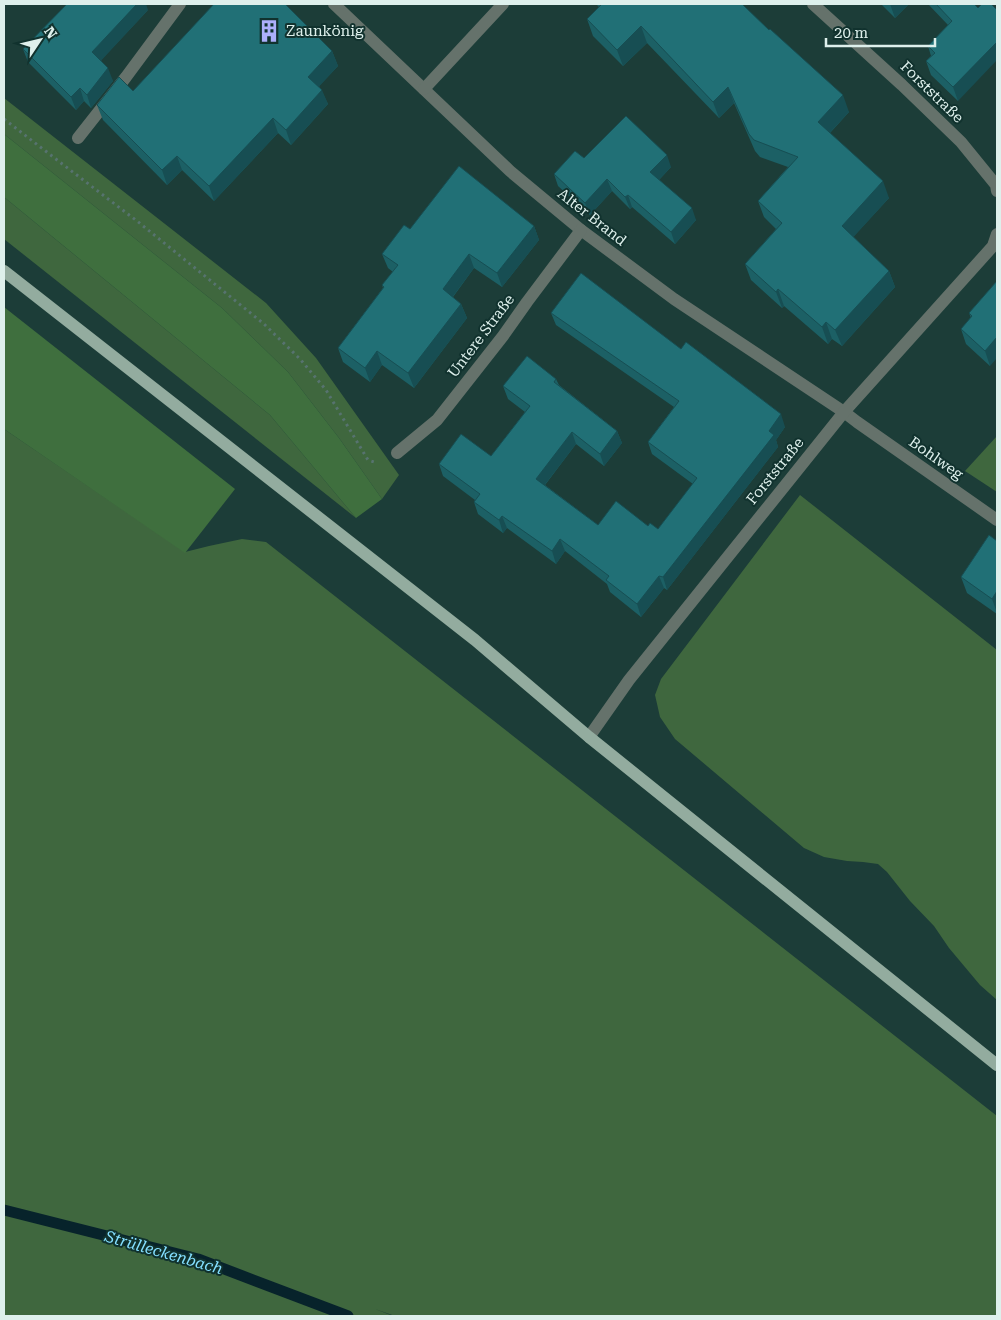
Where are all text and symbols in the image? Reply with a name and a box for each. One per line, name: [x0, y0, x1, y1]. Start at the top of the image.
north arrow: [15, 15, 65, 65]
scale bar: [826, 15, 935, 47]
building icon: Zaunkönig: [256, 18, 282, 44]
place label: Zaunkönig: [286, 22, 364, 40]
text: N: [41, 24, 60, 42]
text: 20 m: [834, 24, 869, 42]
street label: Forststraße: [897, 57, 967, 127]
street label: Alter Brand: [554, 185, 630, 250]
street label: Untere Straße: [444, 291, 518, 381]
street label: Bohlweg: [905, 433, 967, 483]
street label: Forststraße: [743, 434, 807, 508]
water label: Strülleckenbach: [102, 1226, 225, 1278]

